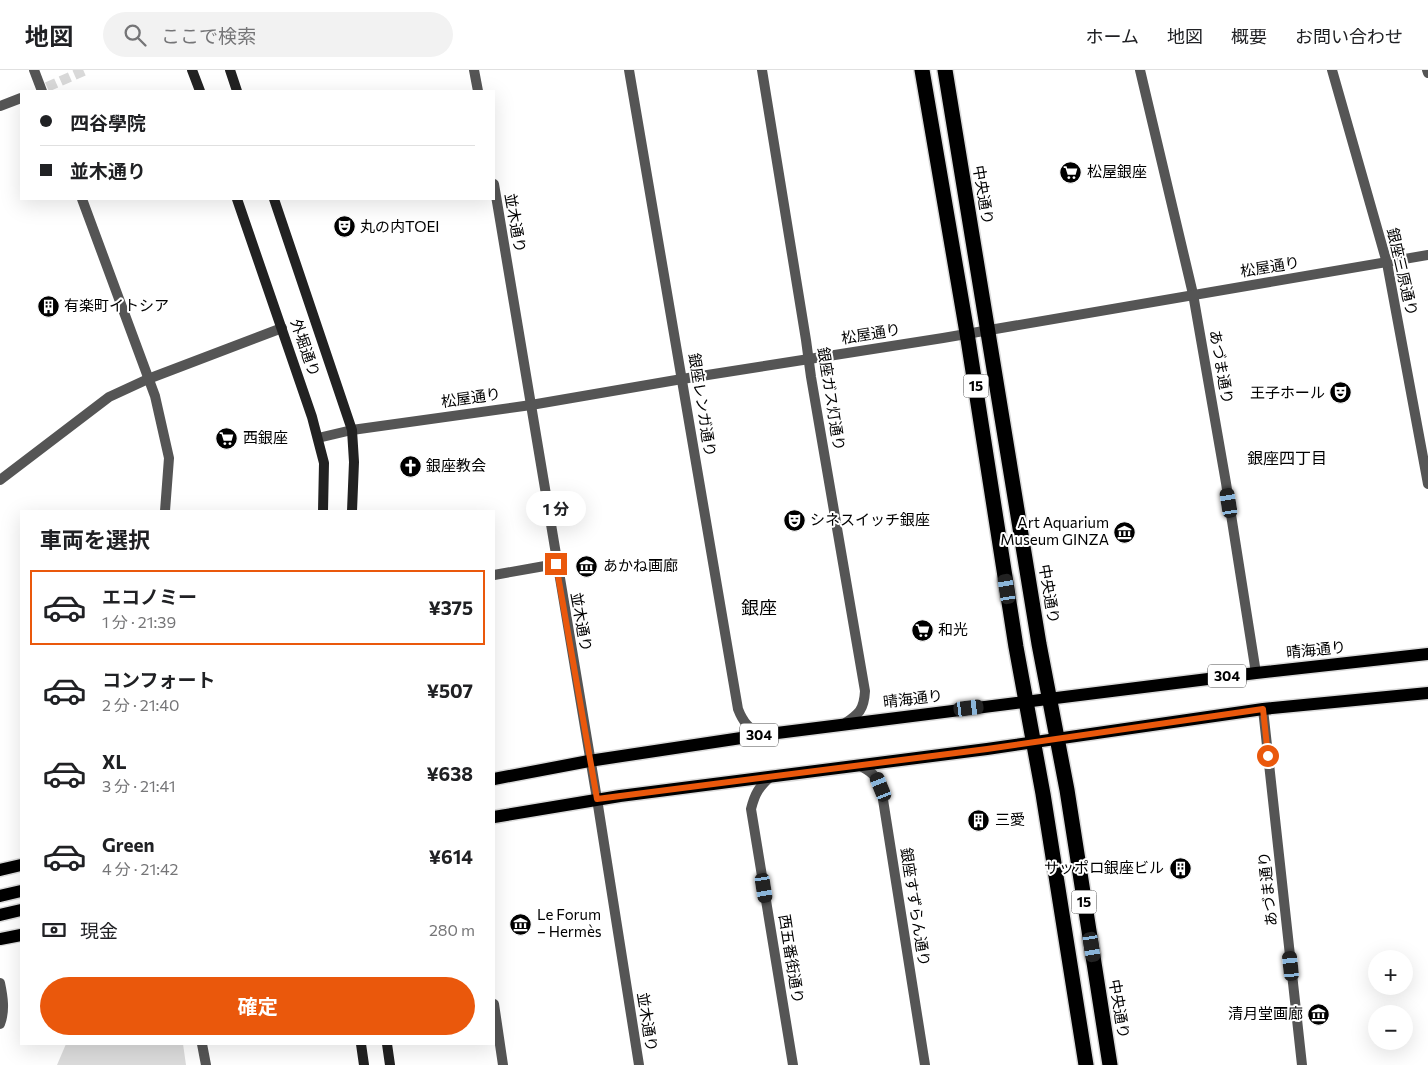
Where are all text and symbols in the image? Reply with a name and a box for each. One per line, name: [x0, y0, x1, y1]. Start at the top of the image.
search box: [103, 12, 453, 57]
text: 地図: [25, 21, 73, 50]
icon: search: [121, 21, 149, 49]
text: ここで検索: [161, 24, 256, 47]
text: ホーム: [1086, 25, 1139, 47]
text: 地図: [1167, 25, 1203, 47]
text: 概要: [1231, 25, 1267, 47]
text: お問い合わせ: [1295, 25, 1403, 47]
text: 四谷學院: [70, 111, 146, 134]
text: 並木通り: [70, 159, 146, 182]
supermarket icon: 松屋銀座: [1059, 160, 1083, 184]
place label: 松屋銀座: [1087, 162, 1147, 180]
street label: 中央通り: [970, 164, 998, 226]
street label: 並木通り: [502, 192, 530, 254]
theatre icon: 丸の内TOEI: [332, 215, 356, 239]
place label: 丸の内TOEI: [360, 217, 440, 235]
street label: 銀座三原通り: [1384, 226, 1422, 318]
street label: 松屋通り: [1239, 252, 1301, 280]
building icon: 有楽町イトシア: [36, 294, 60, 318]
place label: 有楽町イトシア: [64, 296, 169, 314]
street label: 外堀通り: [288, 316, 324, 379]
street label: 松屋通り: [840, 319, 902, 347]
street label: あづま通り: [1207, 328, 1237, 405]
street label: 銀座ガス灯通り: [815, 346, 849, 452]
street label: 銀座レンガ通り: [686, 352, 720, 458]
road number: 15: [964, 374, 988, 398]
theatre icon: 王子ホール: [1329, 381, 1353, 405]
place label: 王子ホール: [1250, 383, 1325, 401]
street label: 松屋通り: [440, 384, 502, 410]
supermarket icon: 西銀座: [215, 426, 239, 450]
place label: 西銀座: [243, 428, 288, 446]
district label: 銀座四丁目: [1247, 448, 1327, 467]
church icon: 銀座教会: [398, 454, 422, 478]
place label: 銀座教会: [426, 456, 486, 474]
car: [1219, 487, 1238, 519]
callout: 1 分: [526, 492, 586, 526]
text: 1 分: [543, 499, 569, 518]
theatre icon: シネスイッチ銀座: [782, 508, 806, 532]
place label: シネスイッチ銀座: [810, 510, 930, 528]
place label: Art Aquarium Museum GINZA: [1000, 513, 1109, 548]
museum icon: Art Aquarium Museum GINZA: [1113, 520, 1137, 544]
text: 車両を選択: [40, 526, 150, 553]
route end: [545, 553, 567, 575]
museum icon: あかね画廊: [575, 554, 599, 578]
place label: あかね画廊: [603, 556, 678, 574]
street label: 中央通り: [1036, 563, 1064, 625]
car: [997, 573, 1016, 605]
icon: car: [42, 585, 87, 630]
text: エコノミー: [102, 585, 197, 608]
street label: 並木通り: [568, 591, 596, 653]
text: ¥375: [428, 596, 473, 619]
district label: 銀座: [741, 596, 777, 618]
text: 1 分 · 21:39: [102, 612, 176, 631]
supermarket icon: 和光: [910, 618, 934, 642]
place label: 和光: [938, 620, 968, 638]
street label: 晴海通り: [1285, 637, 1347, 661]
road number: 304: [1208, 664, 1246, 688]
icon: car: [42, 668, 87, 713]
text: コンフォート: [102, 668, 215, 691]
text: ¥507: [427, 679, 473, 702]
street label: 晴海通り: [882, 685, 944, 711]
text: 2 分 · 21:40: [102, 695, 179, 714]
car: [953, 699, 984, 717]
road number: 304: [740, 724, 778, 746]
route start: [1257, 745, 1279, 767]
text: XL: [102, 750, 127, 773]
icon: car: [42, 751, 87, 796]
text: ¥638: [426, 762, 473, 785]
car: [868, 770, 893, 804]
text: 3 分 · 21:41: [102, 776, 176, 795]
building icon: 三愛: [967, 808, 991, 832]
place label: 三愛: [995, 810, 1025, 828]
text: Green: [102, 833, 154, 856]
icon: car: [42, 834, 87, 879]
text: ¥614: [429, 845, 473, 868]
street label: 銀座すずらん通り: [898, 846, 934, 968]
street label: あづま通り: [1254, 851, 1280, 927]
building icon: サッポロ銀座ビル: [1168, 856, 1192, 880]
place label: サッポロ銀座ビル: [1044, 858, 1164, 876]
text: 4 分 · 21:42: [102, 859, 178, 878]
car: [754, 872, 773, 904]
road number: 15: [1072, 890, 1096, 914]
place label: Le Forum – Hermès: [537, 905, 602, 940]
museum icon: Le Forum – Hermès: [509, 912, 533, 936]
street label: 西五番街通り: [776, 913, 808, 1005]
icon: cash: [40, 916, 68, 944]
text: 現金: [80, 919, 118, 942]
text: 280 m: [429, 920, 475, 939]
car: [1082, 931, 1101, 963]
car: [1281, 950, 1300, 982]
map controls: [1368, 950, 1413, 1050]
button: +: [1368, 950, 1413, 995]
button: 確定: [40, 977, 475, 1035]
street label: 中央通り: [1106, 978, 1134, 1040]
street label: 並木通り: [634, 991, 662, 1053]
museum icon: 清月堂画廊: [1307, 1002, 1331, 1026]
place label: 清月堂画廊: [1228, 1004, 1303, 1022]
button: −: [1368, 1005, 1413, 1050]

